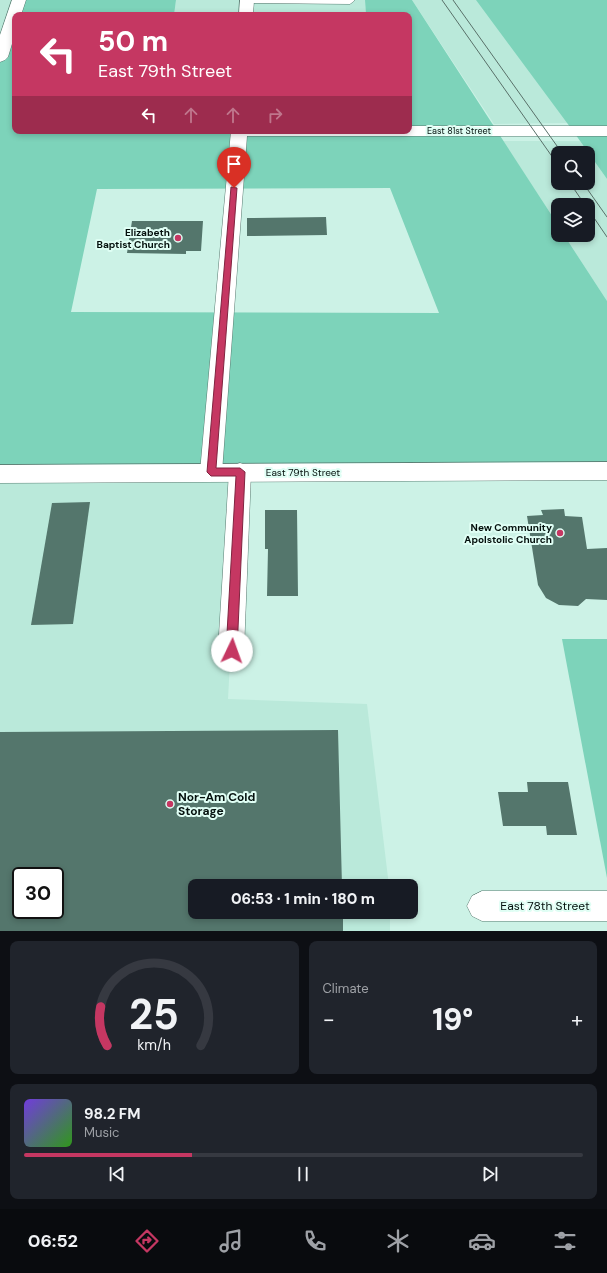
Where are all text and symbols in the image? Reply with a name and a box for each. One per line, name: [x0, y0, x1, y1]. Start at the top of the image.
text: 50 m: [98, 23, 168, 60]
icon: left: [32, 28, 84, 80]
text: East 79th Street: [98, 59, 232, 83]
icon: left: [138, 104, 160, 126]
icon: ahead: [180, 104, 202, 126]
icon: ahead: [222, 104, 244, 126]
icon: right: [264, 104, 286, 126]
street label: East 81st Street: [427, 125, 492, 137]
map controls: [551, 146, 595, 242]
button: search: [551, 146, 595, 190]
pin: [217, 147, 251, 188]
icon: arrive: [223, 153, 245, 175]
button: layers: [551, 198, 595, 242]
place label: Elizabeth Baptist Church: [97, 226, 170, 251]
marker: Elizabeth Baptist Church: [173, 233, 183, 243]
street label: East 79th Street: [266, 466, 340, 479]
place label: New Community Apolstolic Church: [464, 521, 552, 546]
marker: New Community Apolstolic Church: [555, 528, 565, 538]
position arrow: [211, 630, 253, 672]
place label: Nor-Am Cold Storage: [178, 789, 256, 819]
marker: Nor-Am Cold Storage: [165, 799, 175, 809]
speed limit sign: 30: [12, 867, 64, 919]
text: 06:53 · 1 min · 180 m: [231, 889, 375, 909]
street label: East 78th Street: [500, 898, 590, 914]
text: Climate: [323, 980, 369, 997]
text: 25: [129, 987, 179, 1041]
text: 19°: [432, 1000, 473, 1039]
text: −: [323, 1005, 335, 1034]
text: +: [571, 1005, 583, 1034]
text: km/h: [137, 1035, 171, 1053]
text: 98.2 FM: [84, 1104, 141, 1124]
text: Music: [84, 1124, 119, 1141]
icon: previous: [106, 1163, 128, 1185]
icon: pause: [292, 1163, 314, 1185]
icon: next: [479, 1163, 501, 1185]
icon: directions: [133, 1227, 161, 1255]
icon: music: [217, 1227, 245, 1255]
icon: phone: [301, 1227, 329, 1255]
icon: climate: [384, 1227, 412, 1255]
icon: car: [468, 1227, 496, 1255]
icon: filters: [551, 1227, 579, 1255]
text: 06:52: [28, 1229, 78, 1253]

